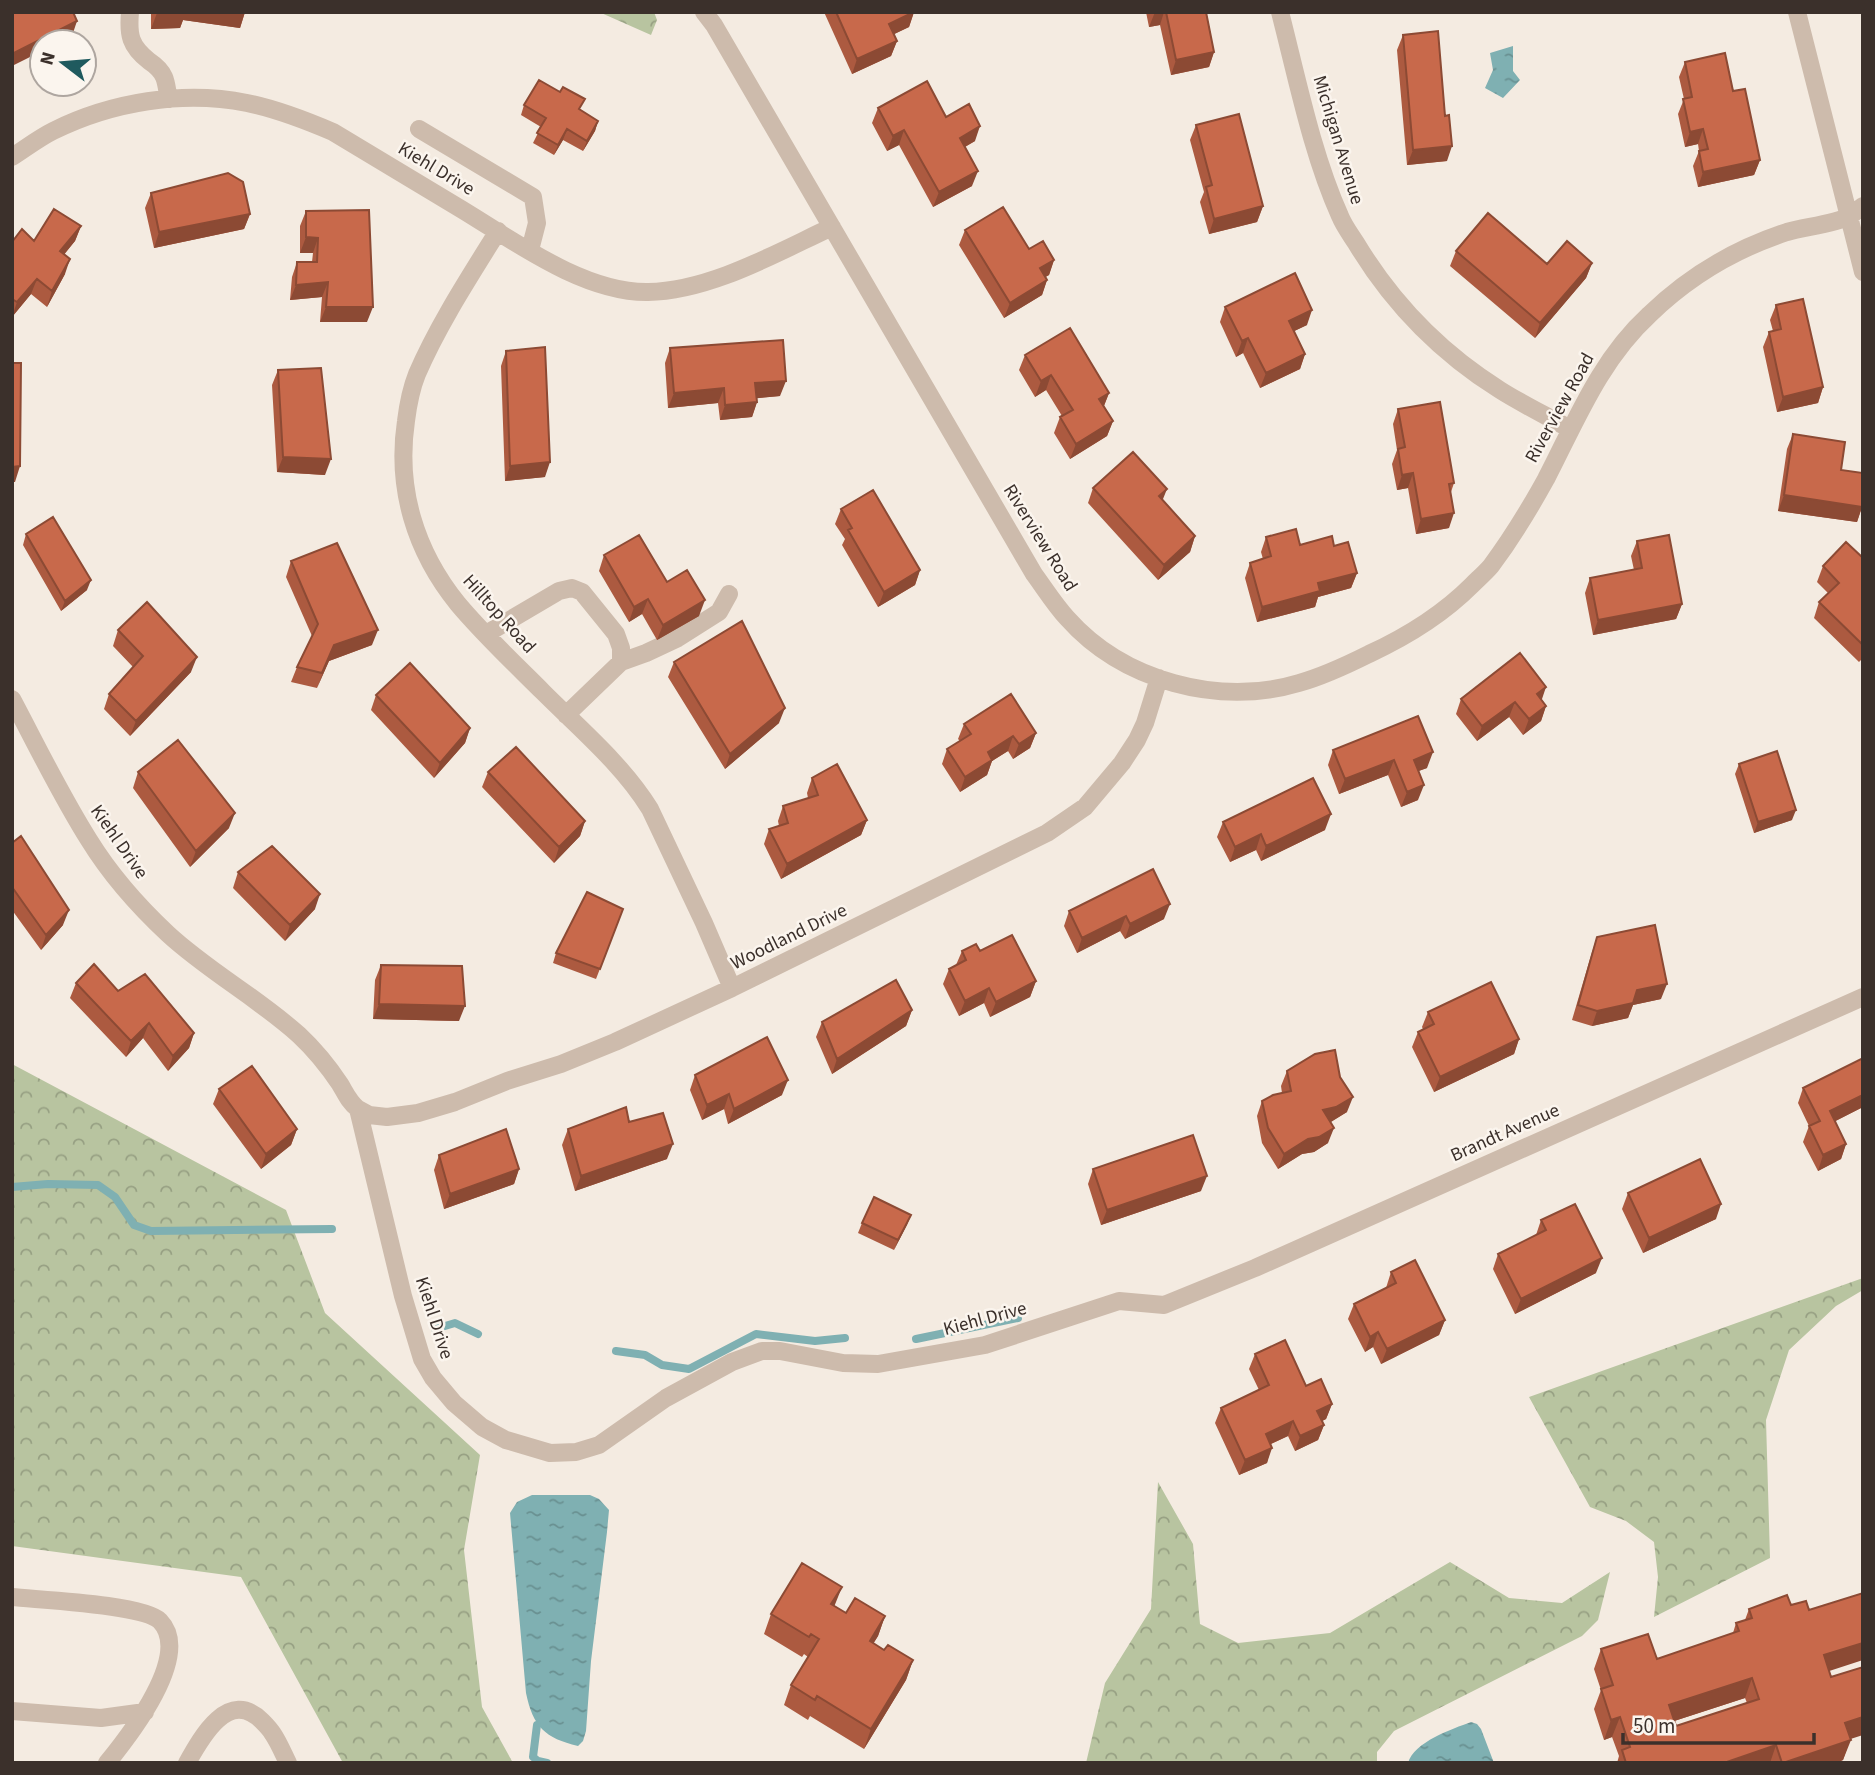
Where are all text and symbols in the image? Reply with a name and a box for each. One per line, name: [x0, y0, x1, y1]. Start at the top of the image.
north arrow: [28, 28, 98, 98]
text: N: [33, 49, 63, 69]
street label: Michigan Avenue: [1306, 72, 1370, 208]
street label: Kiehl Drive: [393, 135, 479, 203]
street label: Riverview Road: [1519, 348, 1601, 468]
street label: Riverview Road: [996, 479, 1084, 597]
street label: Hilltop Road: [456, 568, 542, 660]
street label: Kiehl Drive: [83, 799, 155, 885]
street label: Woodland Drive: [726, 897, 852, 977]
street label: Brandt Avenue: [1446, 1097, 1564, 1169]
street label: Kiehl Drive: [408, 1273, 460, 1363]
street label: Kiehl Drive: [940, 1295, 1030, 1343]
scale bar: [1623, 1702, 1814, 1746]
text: 50 m: [1633, 1711, 1675, 1741]

